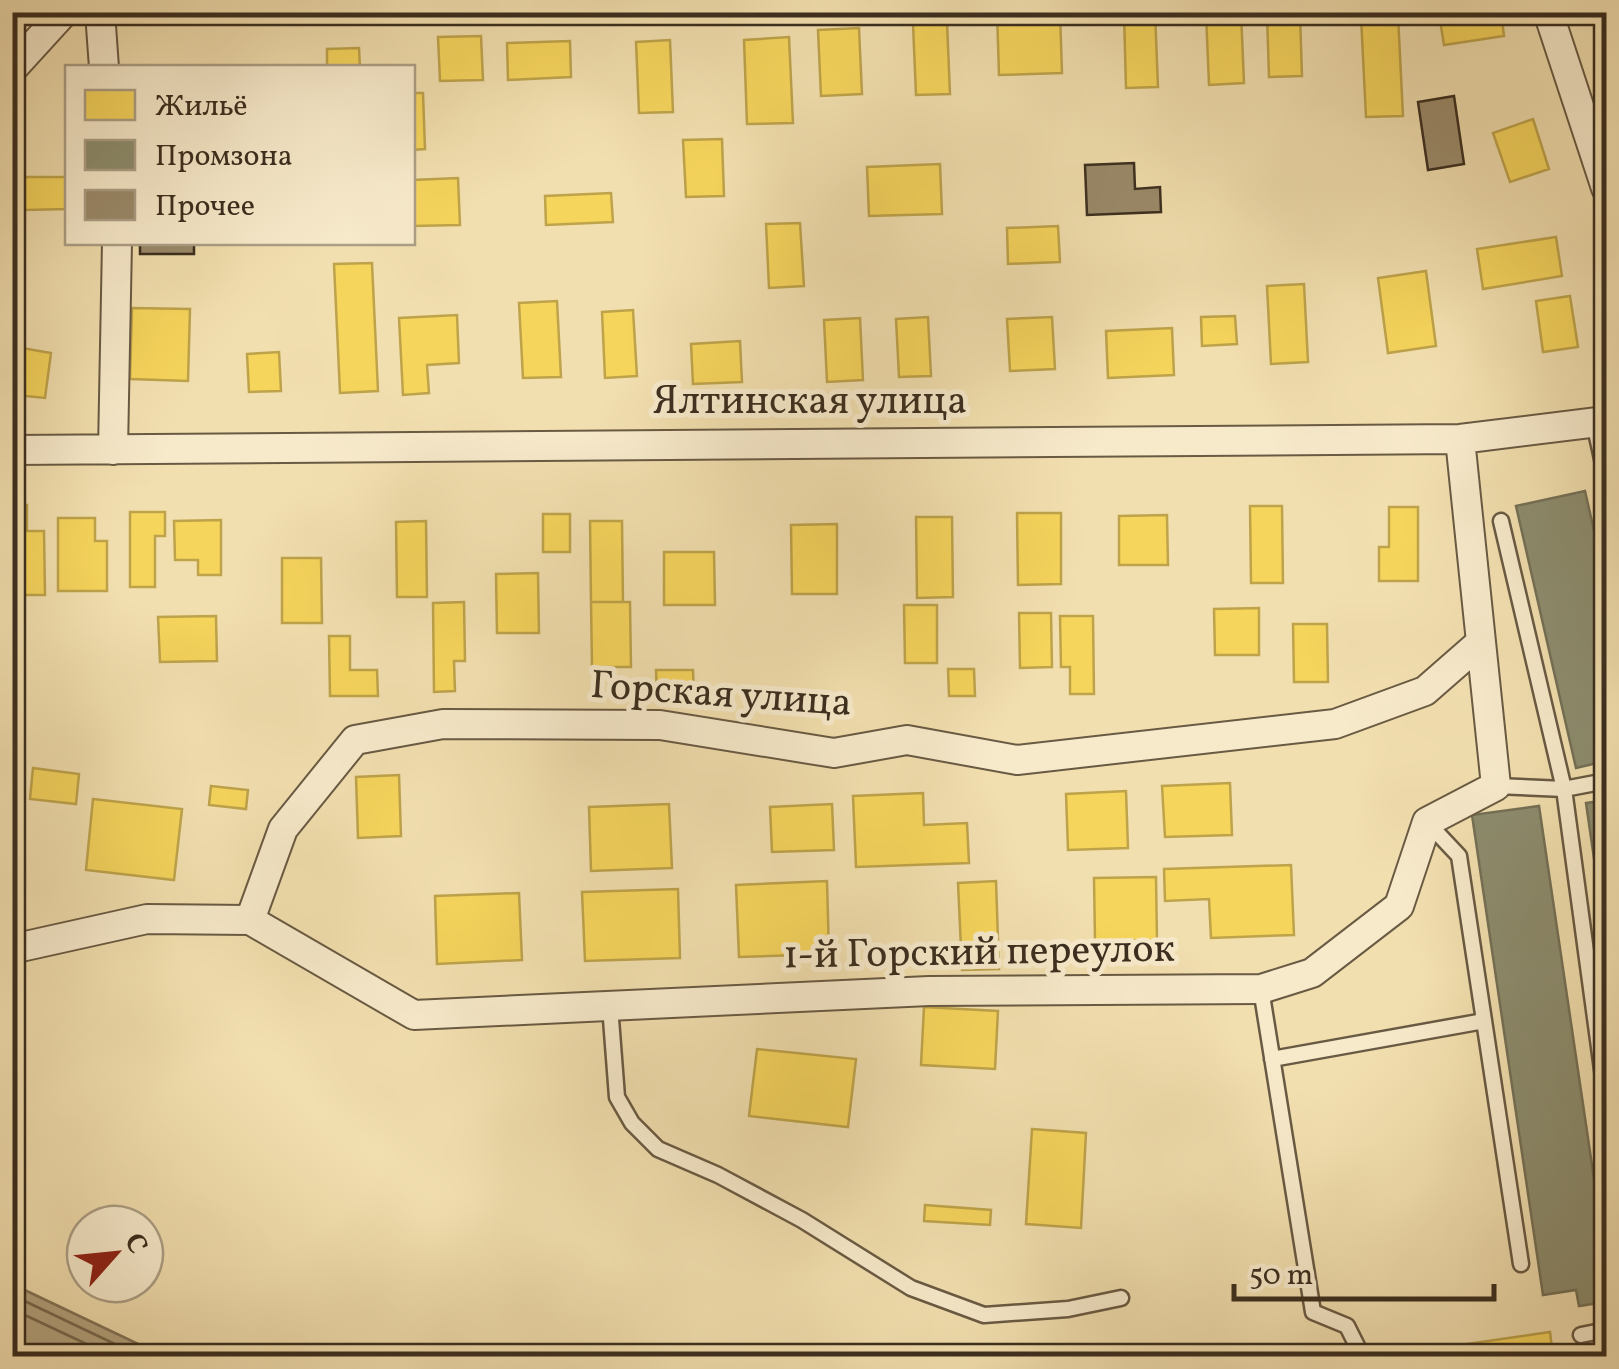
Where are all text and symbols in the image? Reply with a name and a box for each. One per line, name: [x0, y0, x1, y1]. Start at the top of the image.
legend: [65, 65, 415, 245]
text: Жильё: [155, 86, 248, 128]
text: Промзона: [155, 136, 293, 178]
text: Прочее: [155, 186, 255, 228]
street label: Ялтинская улица: [653, 375, 967, 431]
street label: Горская улица: [588, 659, 854, 733]
street label: 1-й Горский переулок: [783, 923, 1175, 985]
north arrow: [65, 1204, 165, 1304]
text: С: [114, 1227, 157, 1261]
scale bar: [1234, 1239, 1494, 1301]
text: 50 m: [1249, 1255, 1313, 1297]

